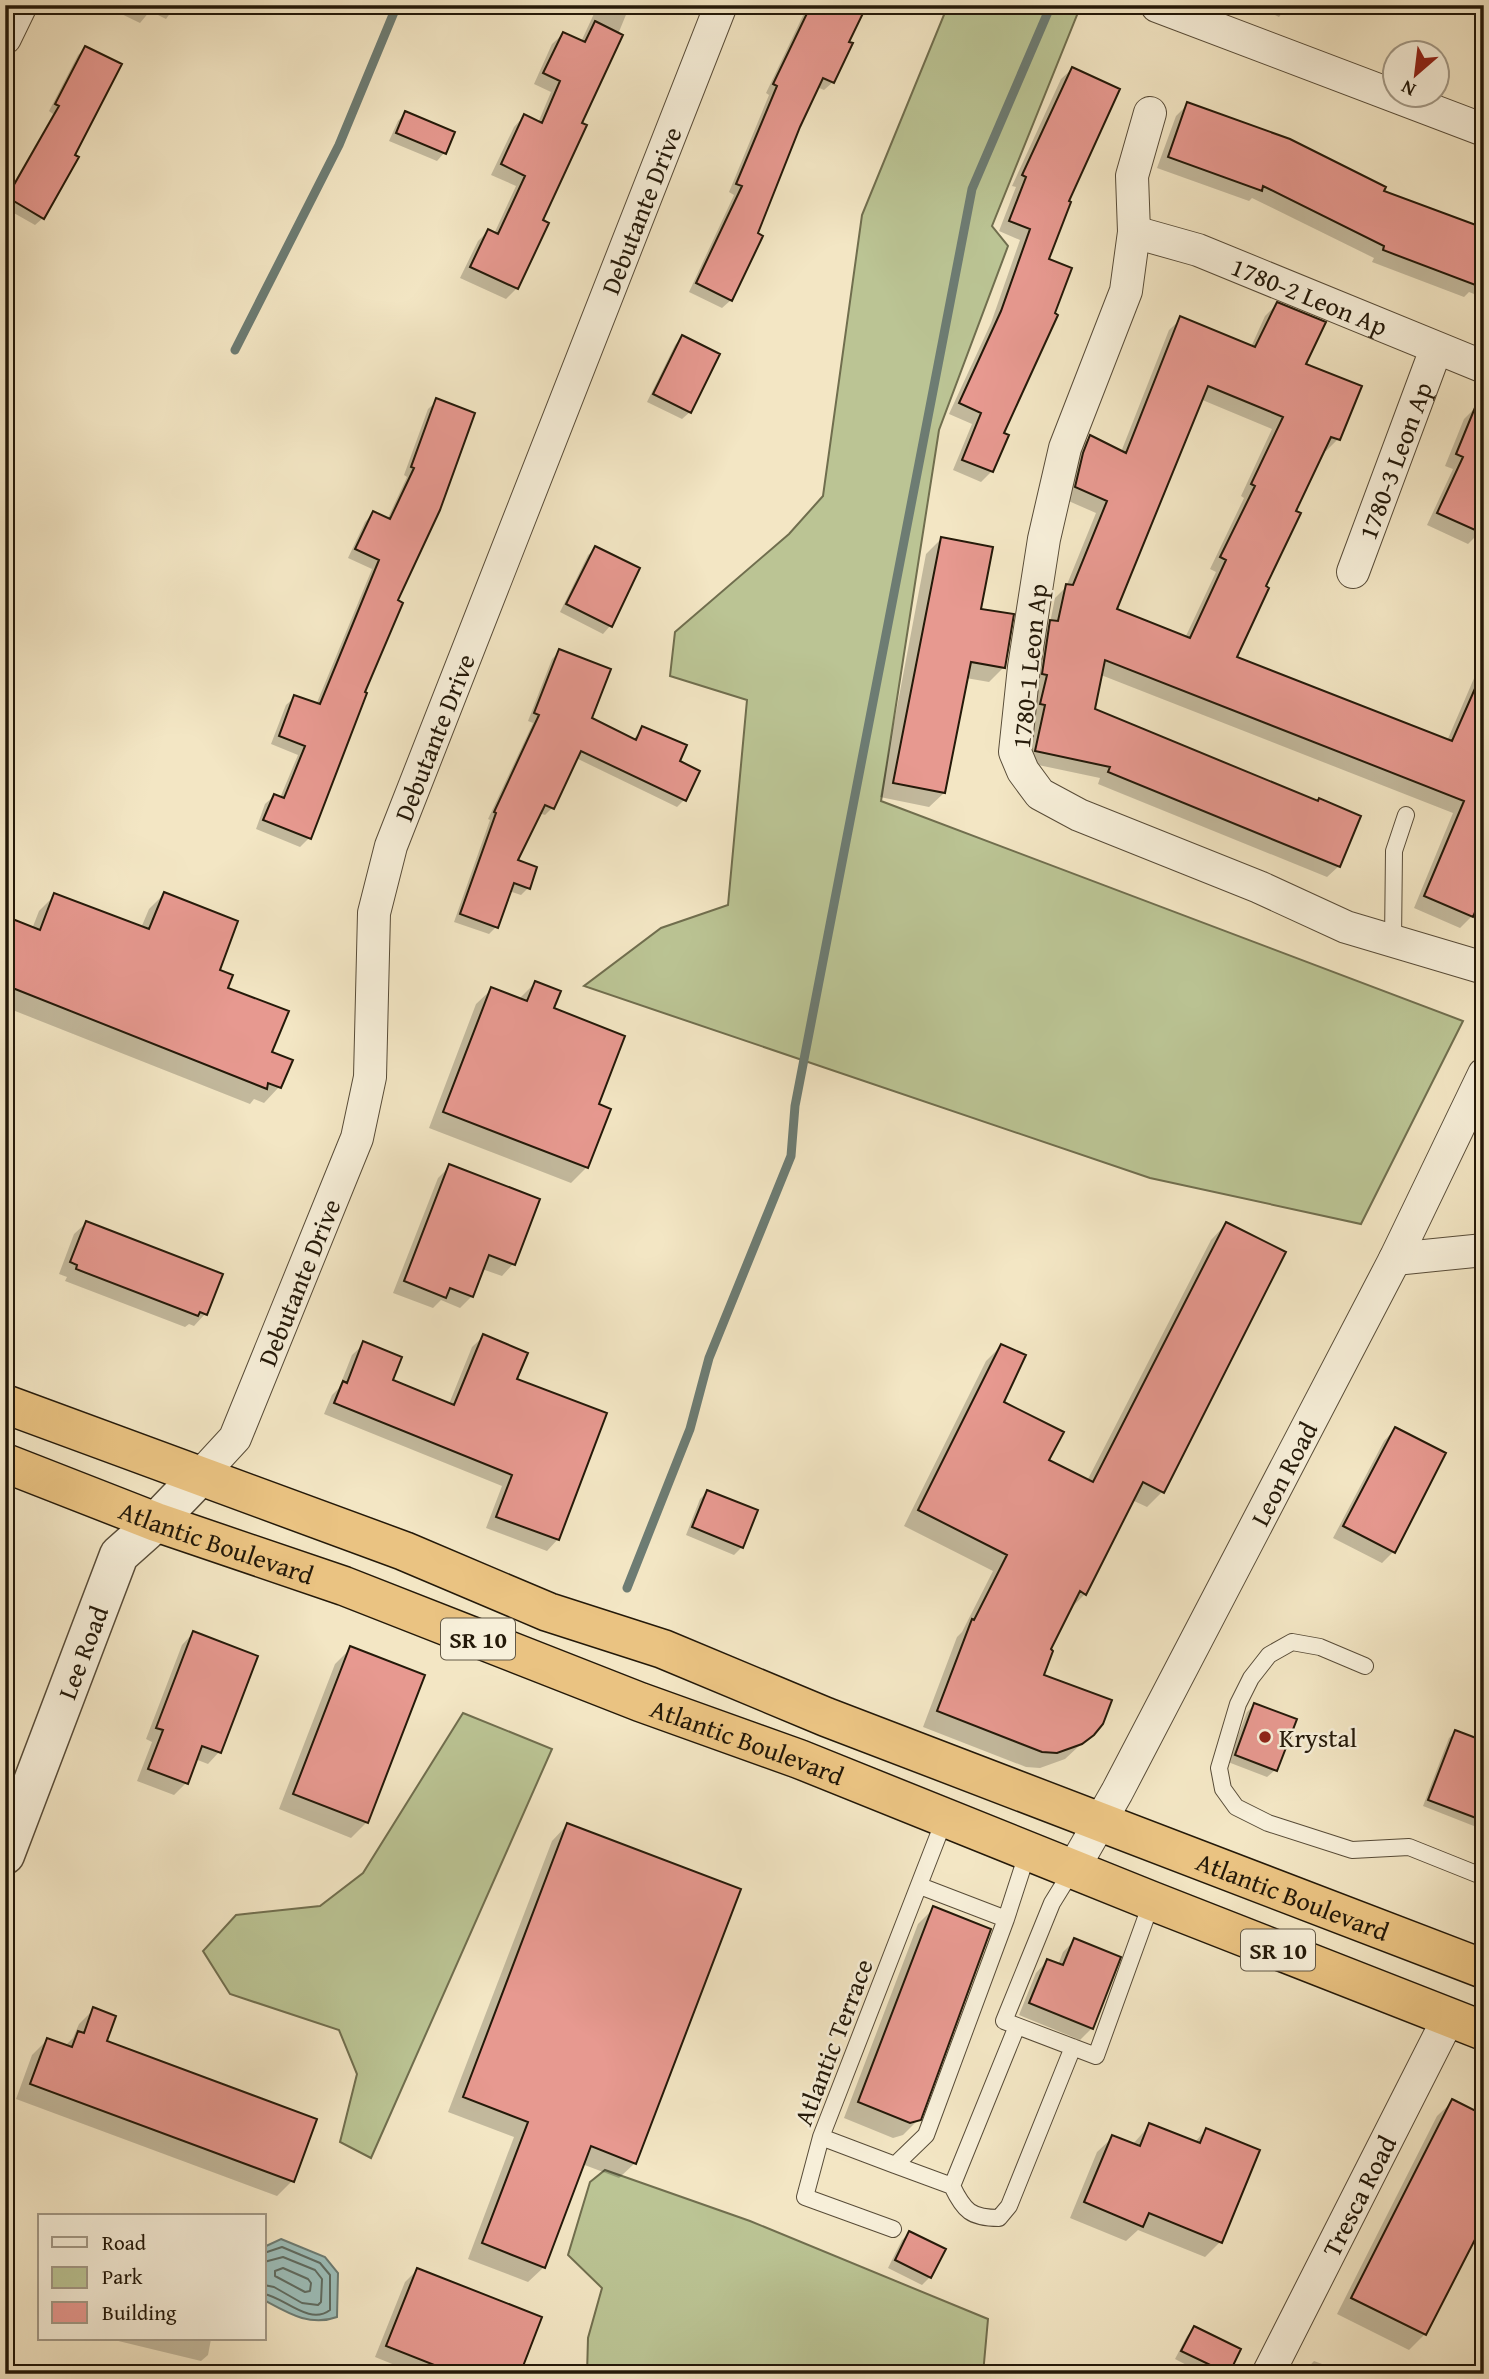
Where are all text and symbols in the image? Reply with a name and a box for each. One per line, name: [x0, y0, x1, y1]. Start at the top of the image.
north arrow: [1380, 38, 1450, 108]
text: N: [1396, 74, 1420, 104]
street label: Debutante Drive: [590, 121, 691, 300]
street label: 1780-2 Leon Ap: [1226, 246, 1394, 345]
street label: 1780-3 Leon Ap: [1347, 376, 1442, 545]
street label: 1780-1 Leon Ap: [1001, 582, 1057, 750]
street label: Debutante Drive: [383, 648, 484, 827]
street label: Debutante Drive: [247, 1193, 350, 1371]
street label: Leon Road: [1240, 1414, 1327, 1533]
street label: Atlantic Boulevard: [114, 1490, 319, 1594]
street label: Lee Road: [47, 1600, 118, 1705]
road number: SR 10: [441, 1618, 515, 1660]
street label: Atlantic Boulevard: [645, 1688, 850, 1795]
place label: Krystal: [1279, 1718, 1357, 1757]
marker: Krystal: [1257, 1729, 1273, 1745]
street label: Atlantic Boulevard: [1191, 1841, 1395, 1950]
road number: SR 10: [1241, 1929, 1315, 1970]
street label: Atlantic Terrace: [783, 1953, 883, 2131]
street label: Tresca Road: [1311, 2128, 1406, 2263]
legend: [38, 2214, 266, 2340]
text: Road: [102, 2227, 147, 2258]
text: Park: [102, 2261, 143, 2292]
text: Building: [102, 2297, 177, 2328]

